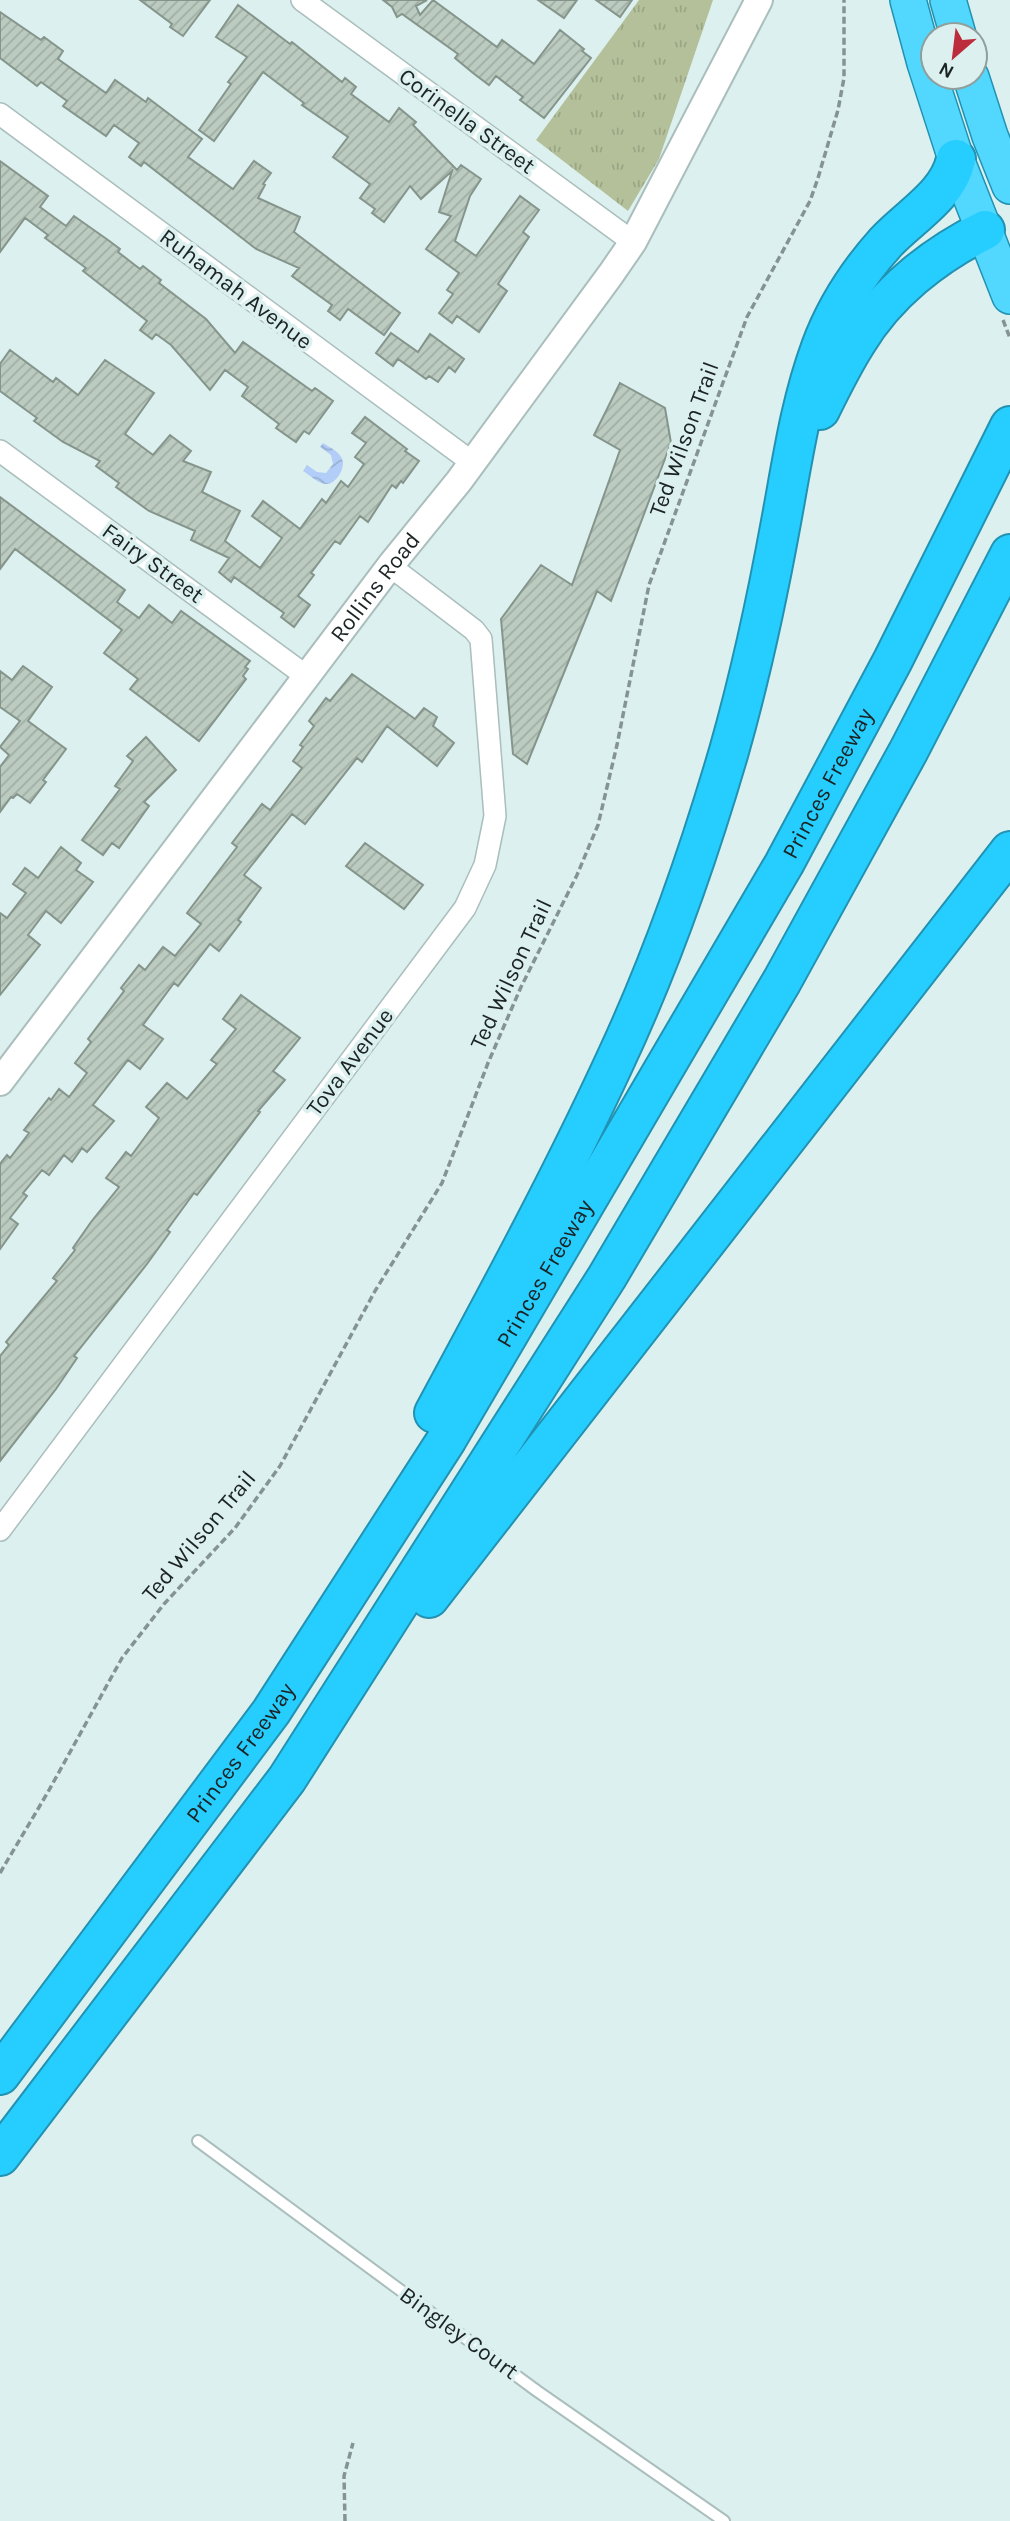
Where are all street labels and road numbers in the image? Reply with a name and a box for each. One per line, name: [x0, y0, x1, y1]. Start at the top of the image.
street label: Corinella Street: [394, 63, 541, 180]
street label: Ruhamah Avenue: [154, 223, 318, 355]
street label: Ted Wilson Trail: [643, 358, 725, 520]
street label: Fairy Street: [97, 517, 209, 609]
street label: Rollins Road: [324, 527, 425, 647]
street label: Princes Freeway: [776, 703, 879, 863]
street label: Ted Wilson Trail: [464, 895, 558, 1053]
street label: Tova Avenue: [301, 1003, 399, 1121]
street label: Princes Freeway: [490, 1194, 598, 1352]
street label: Ted Wilson Trail: [136, 1465, 262, 1607]
street label: Princes Freeway: [180, 1677, 300, 1828]
street label: Bingley Court: [394, 2281, 524, 2385]

